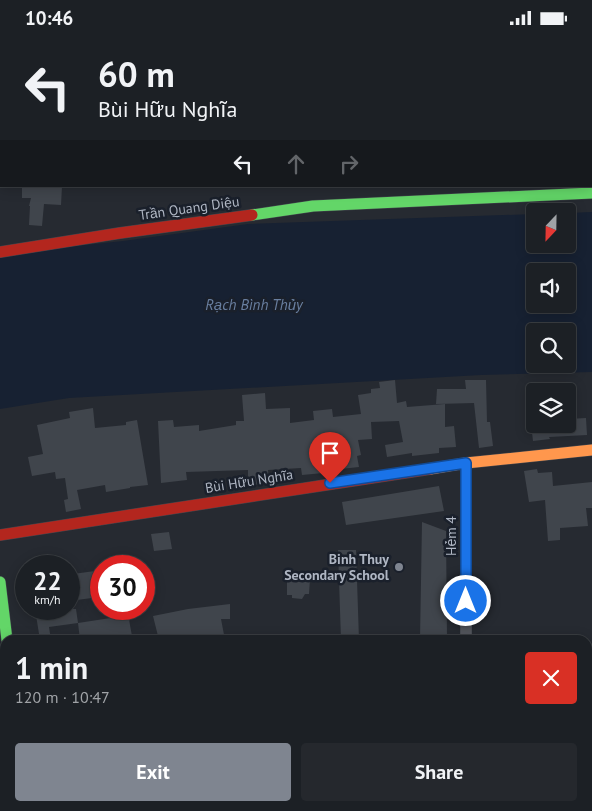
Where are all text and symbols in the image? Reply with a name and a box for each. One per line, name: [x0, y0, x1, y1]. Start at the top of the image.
text: 10:46: [25, 6, 73, 30]
text: 60 m: [98, 51, 175, 97]
icon: left: [15, 55, 80, 120]
text: Bùi Hữu Nghĩa: [98, 95, 237, 123]
icon: left: [229, 150, 257, 178]
icon: ahead: [282, 150, 310, 178]
icon: right: [335, 150, 363, 178]
street label: Trần Quang Diệu: [138, 192, 240, 224]
north arrow: [526, 203, 576, 253]
map controls: [526, 203, 576, 433]
button: sound: [526, 263, 576, 313]
water label: Rạch Bình Thủy: [205, 295, 304, 314]
button: search: [526, 323, 576, 373]
button: layers: [526, 383, 576, 433]
pin: [309, 432, 351, 483]
icon: arrive: [316, 439, 344, 467]
street label: Bùi Hữu Nghĩa: [204, 465, 294, 497]
street label: Hẻm 4: [442, 516, 460, 556]
place label: Binh Thuy Secondary School: [284, 550, 390, 584]
speed limit sign: 30: [90, 555, 155, 620]
marker: Binh Thuy Secondary School: [393, 561, 405, 573]
text: 22: [33, 565, 62, 597]
position arrow: [439, 574, 491, 626]
text: km/h: [34, 592, 61, 607]
text: 1 min: [15, 648, 88, 687]
button: close: [525, 652, 577, 704]
text: 120 m · 10:47: [15, 687, 110, 707]
button: Exit: [15, 743, 291, 801]
button: Share: [301, 743, 577, 801]

